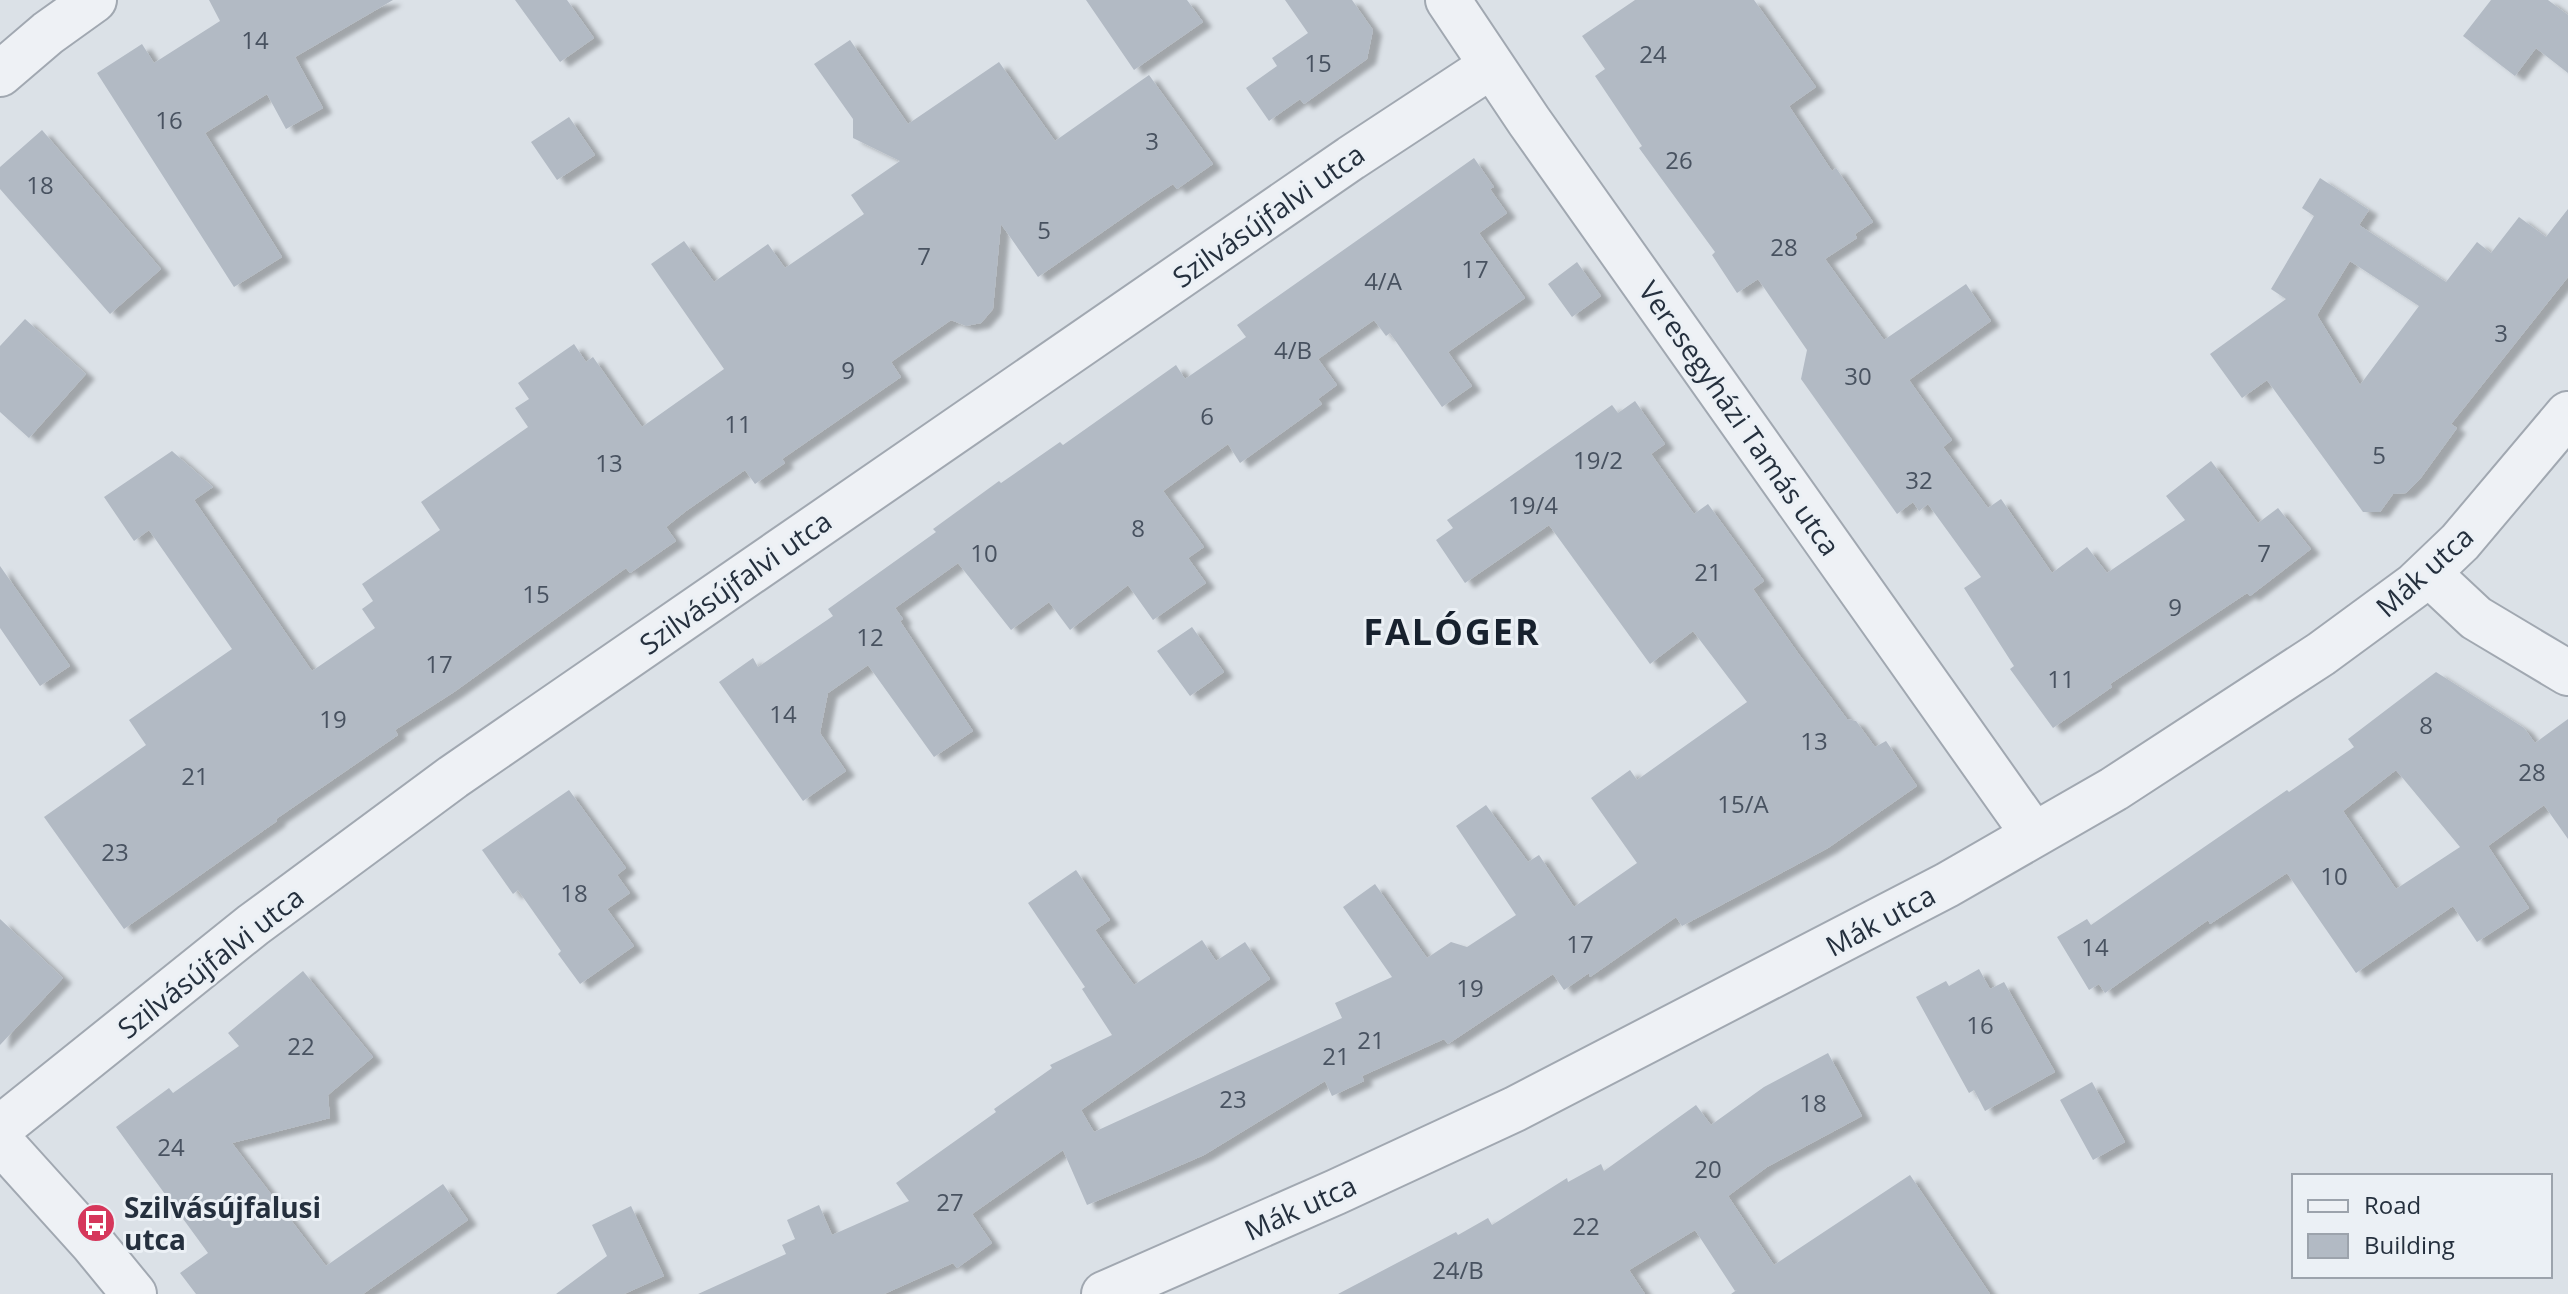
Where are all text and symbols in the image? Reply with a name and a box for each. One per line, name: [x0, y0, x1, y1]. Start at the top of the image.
house number: 14: [241, 23, 269, 56]
house number: 24: [1639, 37, 1667, 70]
house number: 15: [1304, 46, 1332, 79]
house number: 16: [155, 103, 183, 136]
house number: 3: [1145, 124, 1159, 157]
street label: Szilvásújfalvi utca: [1164, 135, 1372, 295]
house number: 26: [1665, 143, 1693, 176]
house number: 18: [26, 168, 54, 201]
house number: 5: [1037, 213, 1051, 246]
house number: 28: [1770, 230, 1798, 263]
house number: 7: [917, 239, 931, 272]
house number: 17: [1461, 252, 1489, 285]
house number: 4/A: [1364, 264, 1403, 297]
street label: Veresegyházi Tamás utca: [1631, 273, 1849, 563]
house number: 3: [2494, 316, 2508, 349]
house number: 4/B: [1274, 333, 1312, 366]
house number: 9: [841, 353, 855, 386]
house number: 30: [1844, 359, 1872, 392]
house number: 6: [1200, 399, 1214, 432]
house number: 11: [724, 407, 752, 440]
house number: 5: [2372, 438, 2386, 471]
house number: 19/2: [1573, 443, 1623, 476]
house number: 13: [595, 446, 623, 479]
house number: 32: [1905, 463, 1933, 496]
house number: 19/4: [1508, 488, 1558, 521]
street label: Szilvásújfalvi utca: [631, 502, 839, 662]
house number: 8: [1131, 511, 1145, 544]
street label: Mák utca: [2367, 517, 2481, 625]
house number: 10: [970, 536, 998, 569]
house number: 7: [2257, 536, 2271, 569]
house number: 21: [1694, 555, 1722, 588]
house number: 15: [522, 577, 550, 610]
house number: 9: [2168, 590, 2182, 623]
district label: FALÓGER: [1363, 607, 1541, 656]
house number: 12: [856, 620, 884, 653]
house number: 17: [425, 647, 453, 680]
house number: 11: [2047, 662, 2075, 695]
house number: 14: [769, 697, 797, 730]
house number: 19: [319, 702, 347, 735]
house number: 8: [2419, 708, 2433, 741]
house number: 13: [1800, 724, 1828, 757]
house number: 28: [2518, 755, 2546, 788]
house number: 21: [181, 759, 209, 792]
house number: 15/A: [1717, 787, 1770, 820]
house number: 23: [101, 835, 129, 868]
house number: 10: [2320, 859, 2348, 892]
street label: Mák utca: [1819, 875, 1941, 965]
house number: 18: [560, 876, 588, 909]
street label: Szilvásújfalvi utca: [109, 877, 311, 1047]
house number: 17: [1566, 927, 1594, 960]
house number: 14: [2081, 930, 2109, 963]
house number: 19: [1456, 971, 1484, 1004]
house number: 16: [1966, 1008, 1994, 1041]
house number: 21: [1357, 1023, 1385, 1056]
house number: 22: [287, 1029, 315, 1062]
house number: 21: [1322, 1039, 1350, 1072]
house number: 23: [1219, 1082, 1247, 1115]
house number: 18: [1799, 1086, 1827, 1119]
house number: 24: [157, 1130, 185, 1163]
house number: 20: [1694, 1152, 1722, 1185]
street label: Mák utca: [1238, 1165, 1362, 1249]
legend: [2292, 1174, 2552, 1278]
house number: 27: [936, 1185, 964, 1218]
place label: Szilvásújfalusi utca: [124, 1188, 321, 1258]
text: Road: [2364, 1188, 2421, 1221]
bus stop icon: Szilvásújfalusi utca: [75, 1202, 117, 1244]
house number: 22: [1572, 1209, 1600, 1242]
text: Building: [2364, 1228, 2455, 1261]
house number: 24/B: [1432, 1253, 1484, 1286]

